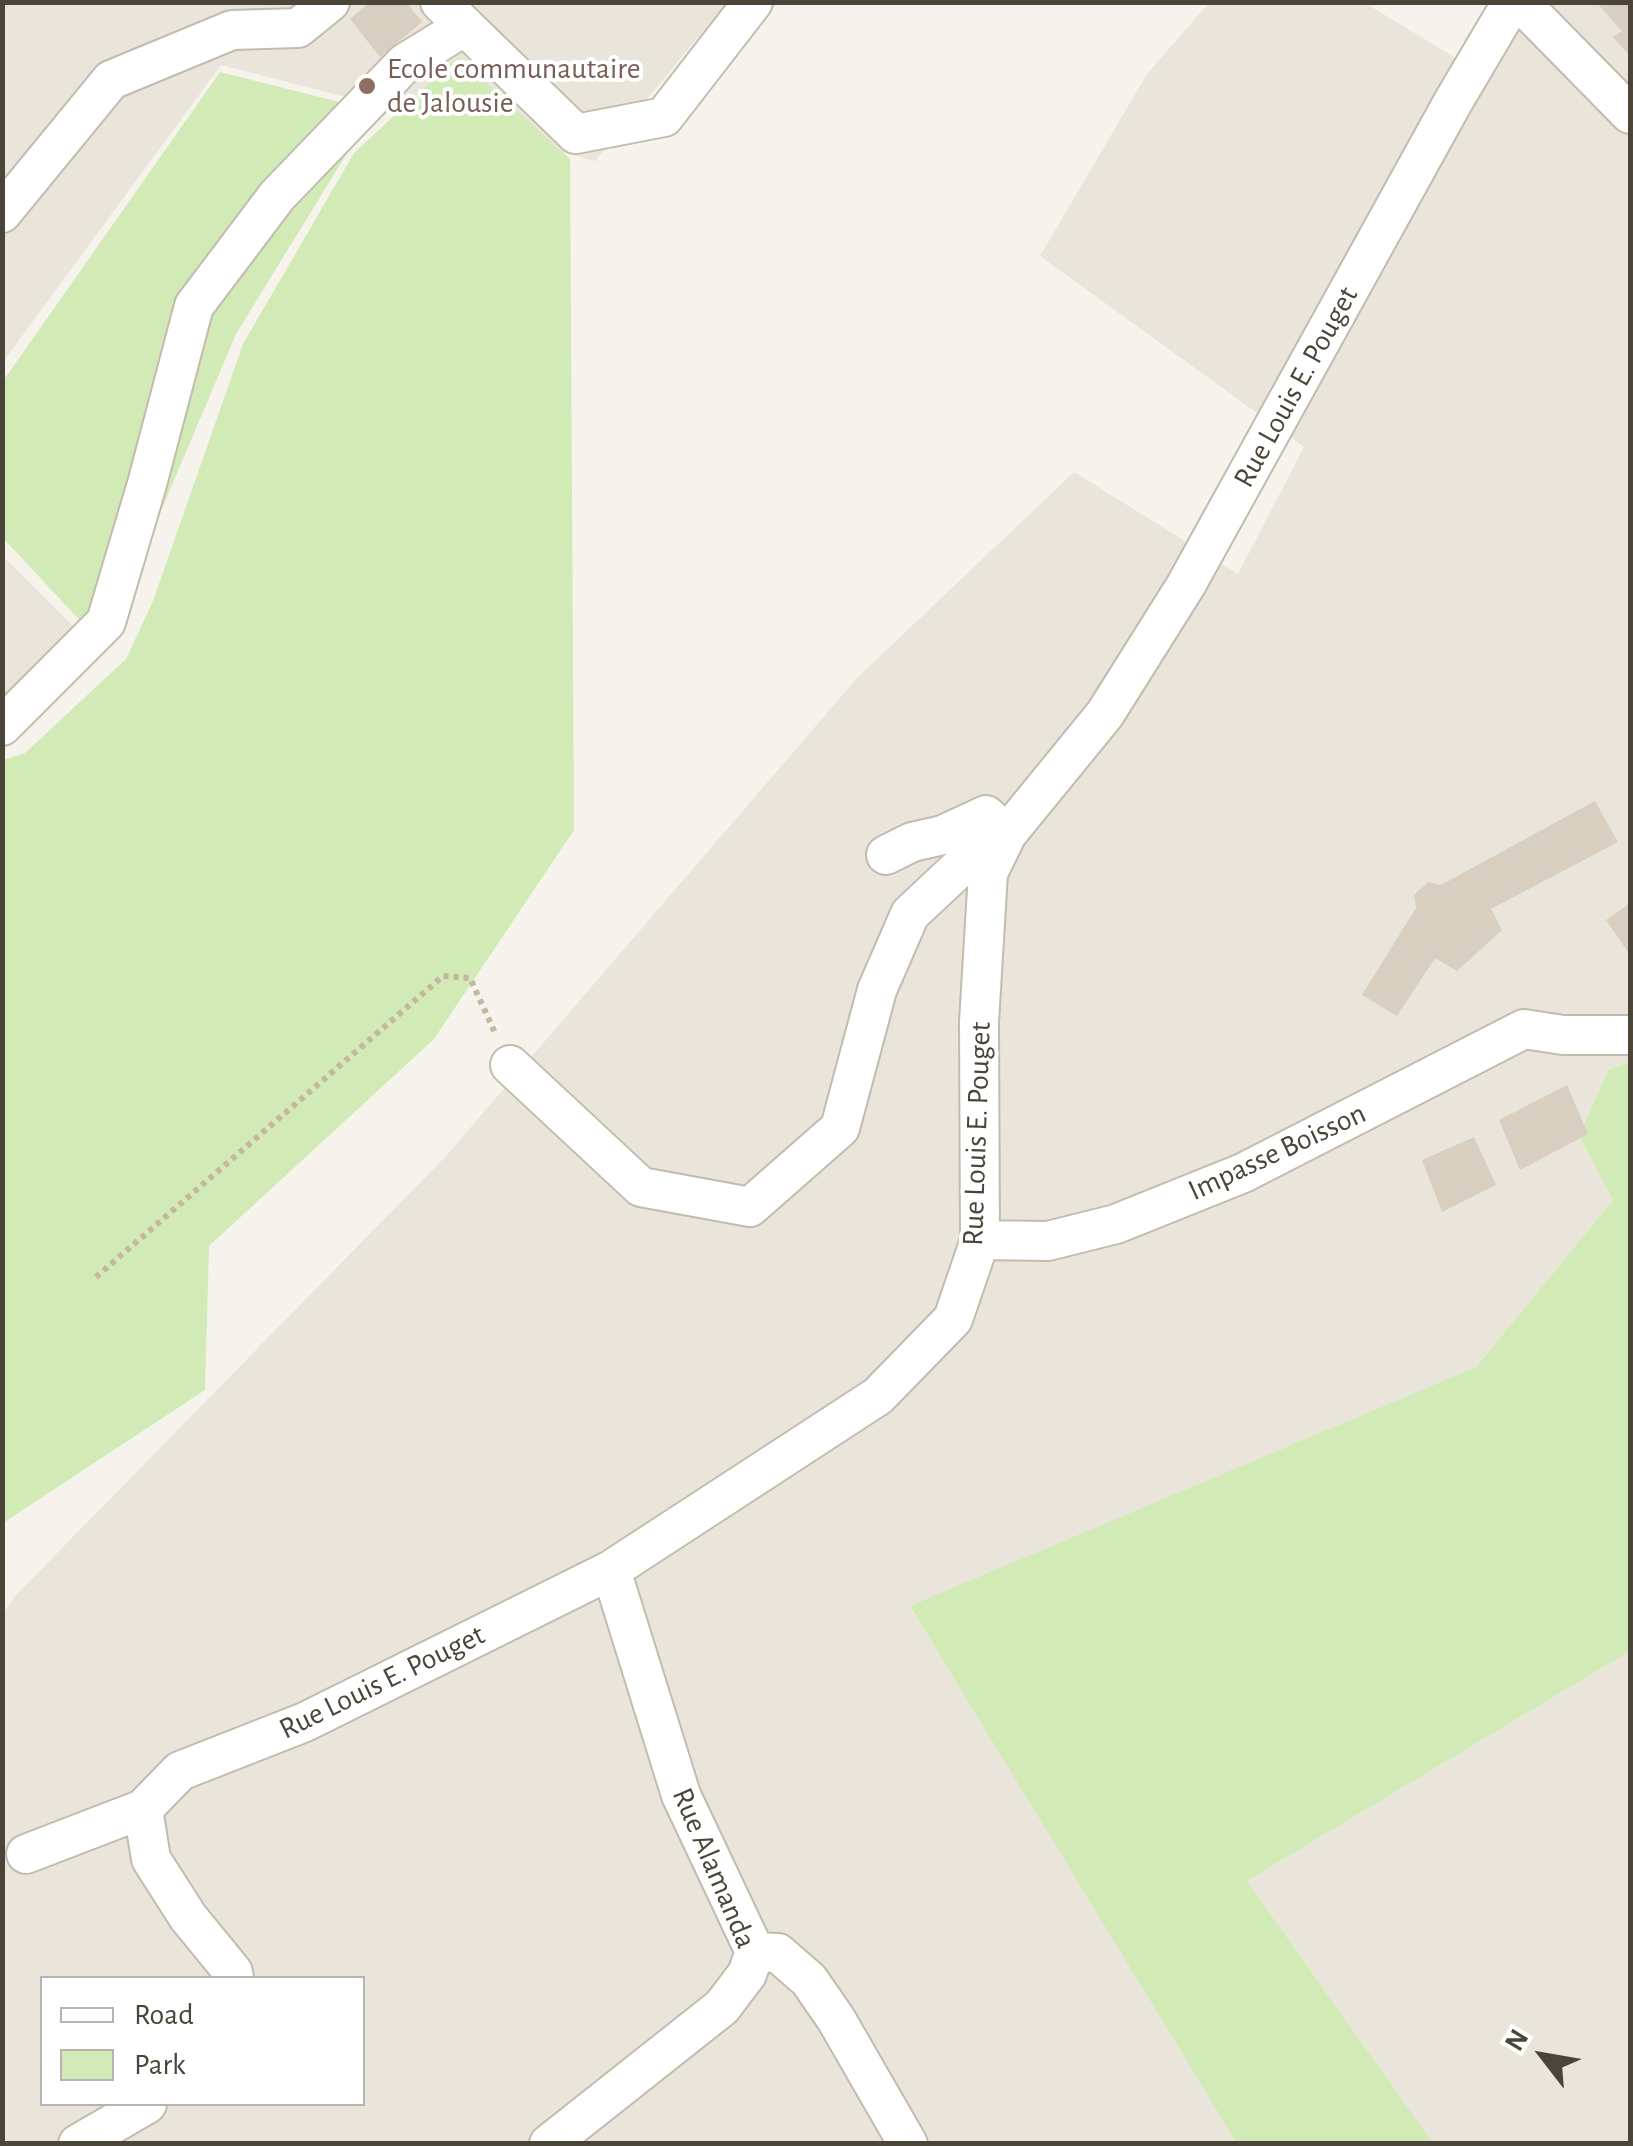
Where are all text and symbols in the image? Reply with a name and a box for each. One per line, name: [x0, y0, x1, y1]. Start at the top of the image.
place label: Ecole communautaire de Jalousie: [387, 51, 641, 122]
marker: Ecole communautaire de Jalousie: [356, 75, 378, 97]
street label: Rue Louis E. Pouget: [1226, 280, 1366, 494]
street label: Rue Louis E. Pouget: [955, 1021, 999, 1247]
street label: Impasse Boisson: [1182, 1095, 1372, 1209]
street label: Rue Louis E. Pouget: [273, 1617, 491, 1747]
street label: Rue Alamanda: [664, 1782, 764, 1954]
legend: [40, 1976, 365, 2106]
text: Road: [134, 2000, 194, 2030]
north arrow: [1493, 2006, 1593, 2106]
text: N: [1500, 2025, 1534, 2056]
text: Park: [134, 2050, 186, 2080]

